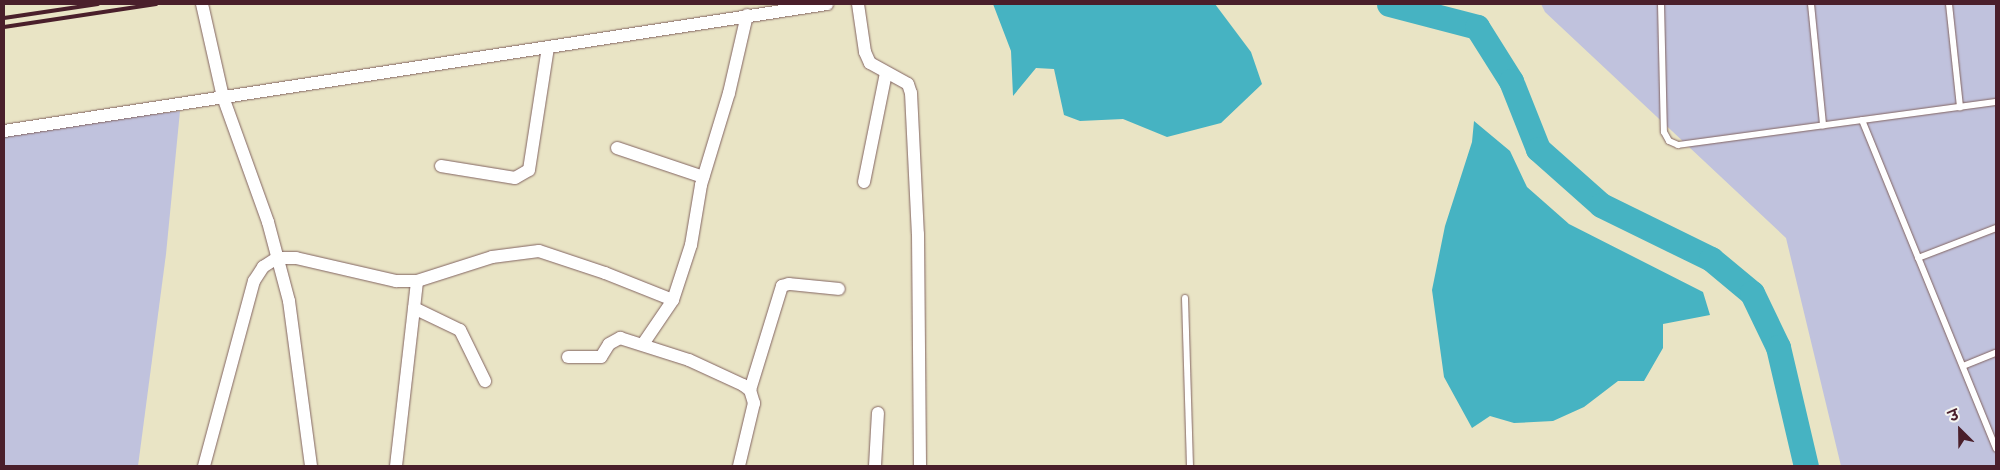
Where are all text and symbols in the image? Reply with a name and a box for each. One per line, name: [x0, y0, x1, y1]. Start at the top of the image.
north arrow: [1935, 405, 1985, 455]
text: उ: [1946, 406, 1962, 425]

